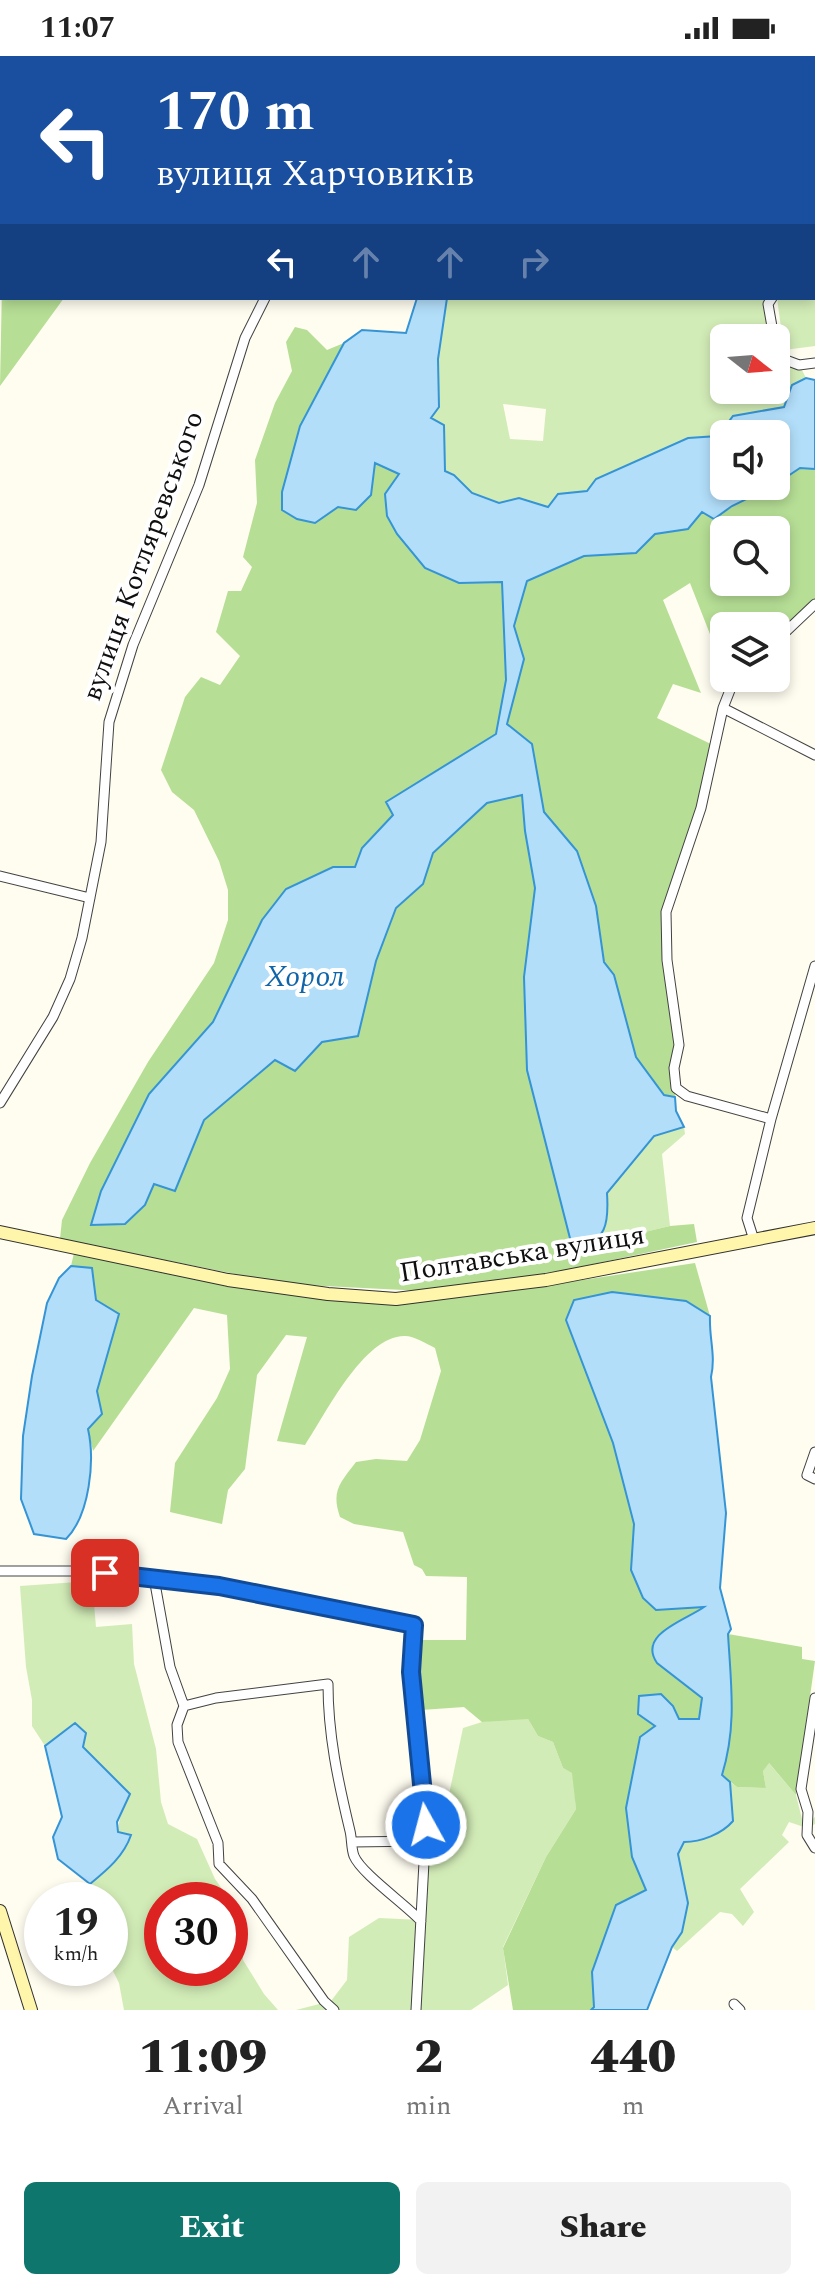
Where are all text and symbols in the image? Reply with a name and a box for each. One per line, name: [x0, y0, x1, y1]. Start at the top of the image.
text: 11:07: [40, 5, 115, 51]
text: 170 m: [156, 70, 315, 155]
icon: left: [24, 88, 128, 192]
text: вулиця Харчовиків: [156, 147, 474, 202]
icon: left: [260, 240, 304, 284]
icon: ahead: [344, 240, 388, 284]
icon: ahead: [428, 240, 472, 284]
icon: right: [512, 240, 556, 284]
north arrow: [710, 324, 790, 404]
map controls: [710, 324, 790, 692]
street label: вулиця Котляревського: [71, 405, 215, 707]
button: sound: [710, 420, 790, 500]
button: search: [710, 516, 790, 596]
button: layers: [710, 612, 790, 692]
water label: Хорол: [264, 954, 345, 1000]
street label: Полтавська вулиця: [396, 1213, 648, 1295]
pin: [71, 1539, 139, 1607]
icon: arrive: [83, 1551, 127, 1595]
position arrow: [384, 1783, 468, 1867]
speed limit sign: 30: [144, 1882, 248, 1986]
text: 19: [54, 1893, 98, 1954]
text: km/h: [54, 1939, 99, 1969]
text: 11:09: [139, 2021, 267, 2094]
text: 2: [414, 2021, 443, 2094]
text: 440: [590, 2021, 676, 2094]
text: Arrival: [162, 2086, 243, 2126]
text: min: [406, 2086, 451, 2126]
text: m: [622, 2086, 644, 2126]
button: Exit: [24, 2182, 400, 2274]
button: Share: [416, 2182, 791, 2274]

